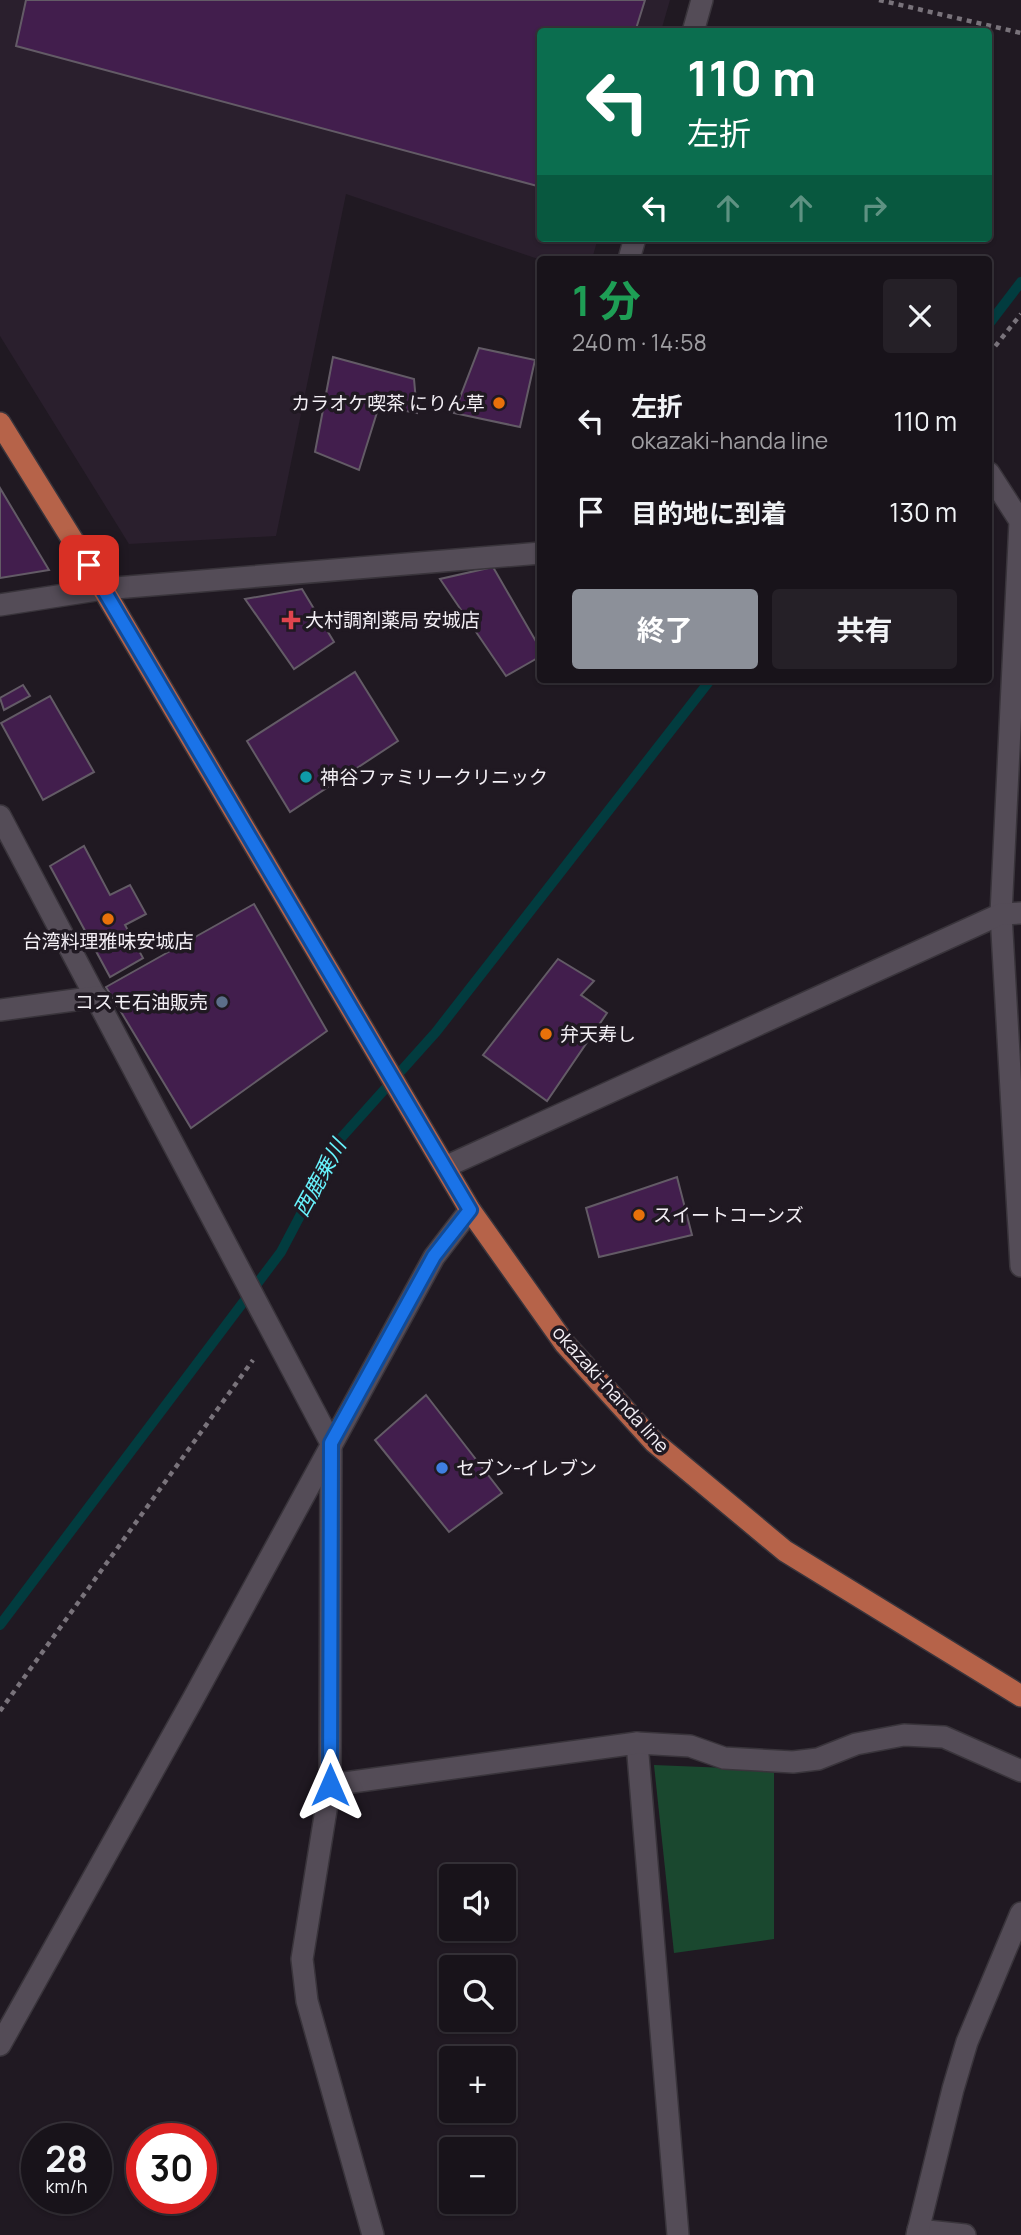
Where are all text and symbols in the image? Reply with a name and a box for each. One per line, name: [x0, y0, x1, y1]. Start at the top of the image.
text: 110 m: [687, 44, 816, 111]
icon: left: [572, 56, 663, 147]
text: 左折: [687, 111, 751, 155]
icon: left: [636, 189, 674, 227]
icon: ahead: [709, 189, 747, 227]
icon: ahead: [782, 189, 820, 227]
icon: right: [855, 189, 893, 227]
text: 1 分: [572, 271, 641, 329]
button: close: [883, 279, 957, 353]
text: 240 m · 14:58: [572, 326, 707, 358]
text: 左折: [631, 388, 683, 424]
place label: カラオケ喫茶 にりん草: [291, 390, 485, 416]
marker: カラオケ喫茶 にりん草: [491, 395, 507, 411]
icon: left: [572, 402, 610, 440]
text: 110 m: [894, 403, 957, 439]
text: okazaki-handa line: [631, 424, 828, 456]
icon: arrive: [572, 493, 610, 531]
text: 130 m: [889, 494, 957, 530]
text: 目的地に到着: [631, 495, 787, 531]
pin: [59, 535, 119, 595]
icon: arrive: [70, 546, 108, 584]
button: 終了: [572, 589, 758, 669]
button: 共有: [772, 589, 957, 669]
place label: 大村調剤薬局 安城店: [305, 607, 480, 633]
marker: 大村調剤薬局 安城店: [283, 612, 299, 628]
place label: 神谷ファミリークリニック: [320, 764, 548, 790]
marker: 神谷ファミリークリニック: [298, 769, 314, 785]
marker: 台湾料理雅味安城店: [100, 911, 116, 927]
place label: 台湾料理雅味安城店: [22, 928, 194, 954]
place label: コスモ石油販売: [75, 989, 208, 1015]
marker: コスモ石油販売: [214, 994, 230, 1010]
place label: 弁天寿し: [560, 1021, 636, 1047]
marker: 弁天寿し: [538, 1026, 554, 1042]
water label: 西鹿乗川: [287, 1132, 353, 1221]
place label: スイートコーンズ: [653, 1202, 804, 1228]
marker: スイートコーンズ: [631, 1207, 647, 1223]
street label: okazaki-handa line: [547, 1320, 675, 1458]
place label: セブン-イレブン: [456, 1455, 597, 1481]
marker: セブン-イレブン: [434, 1460, 450, 1476]
position arrow: [293, 1748, 367, 1822]
map controls: [439, 1864, 516, 2214]
button: sound: [439, 1864, 516, 1941]
button: search: [439, 1955, 516, 2032]
button: +: [439, 2046, 516, 2123]
speed limit sign: 30: [126, 2123, 217, 2214]
text: 28: [45, 2135, 88, 2183]
button: −: [439, 2137, 516, 2214]
text: km/h: [46, 2174, 87, 2198]

